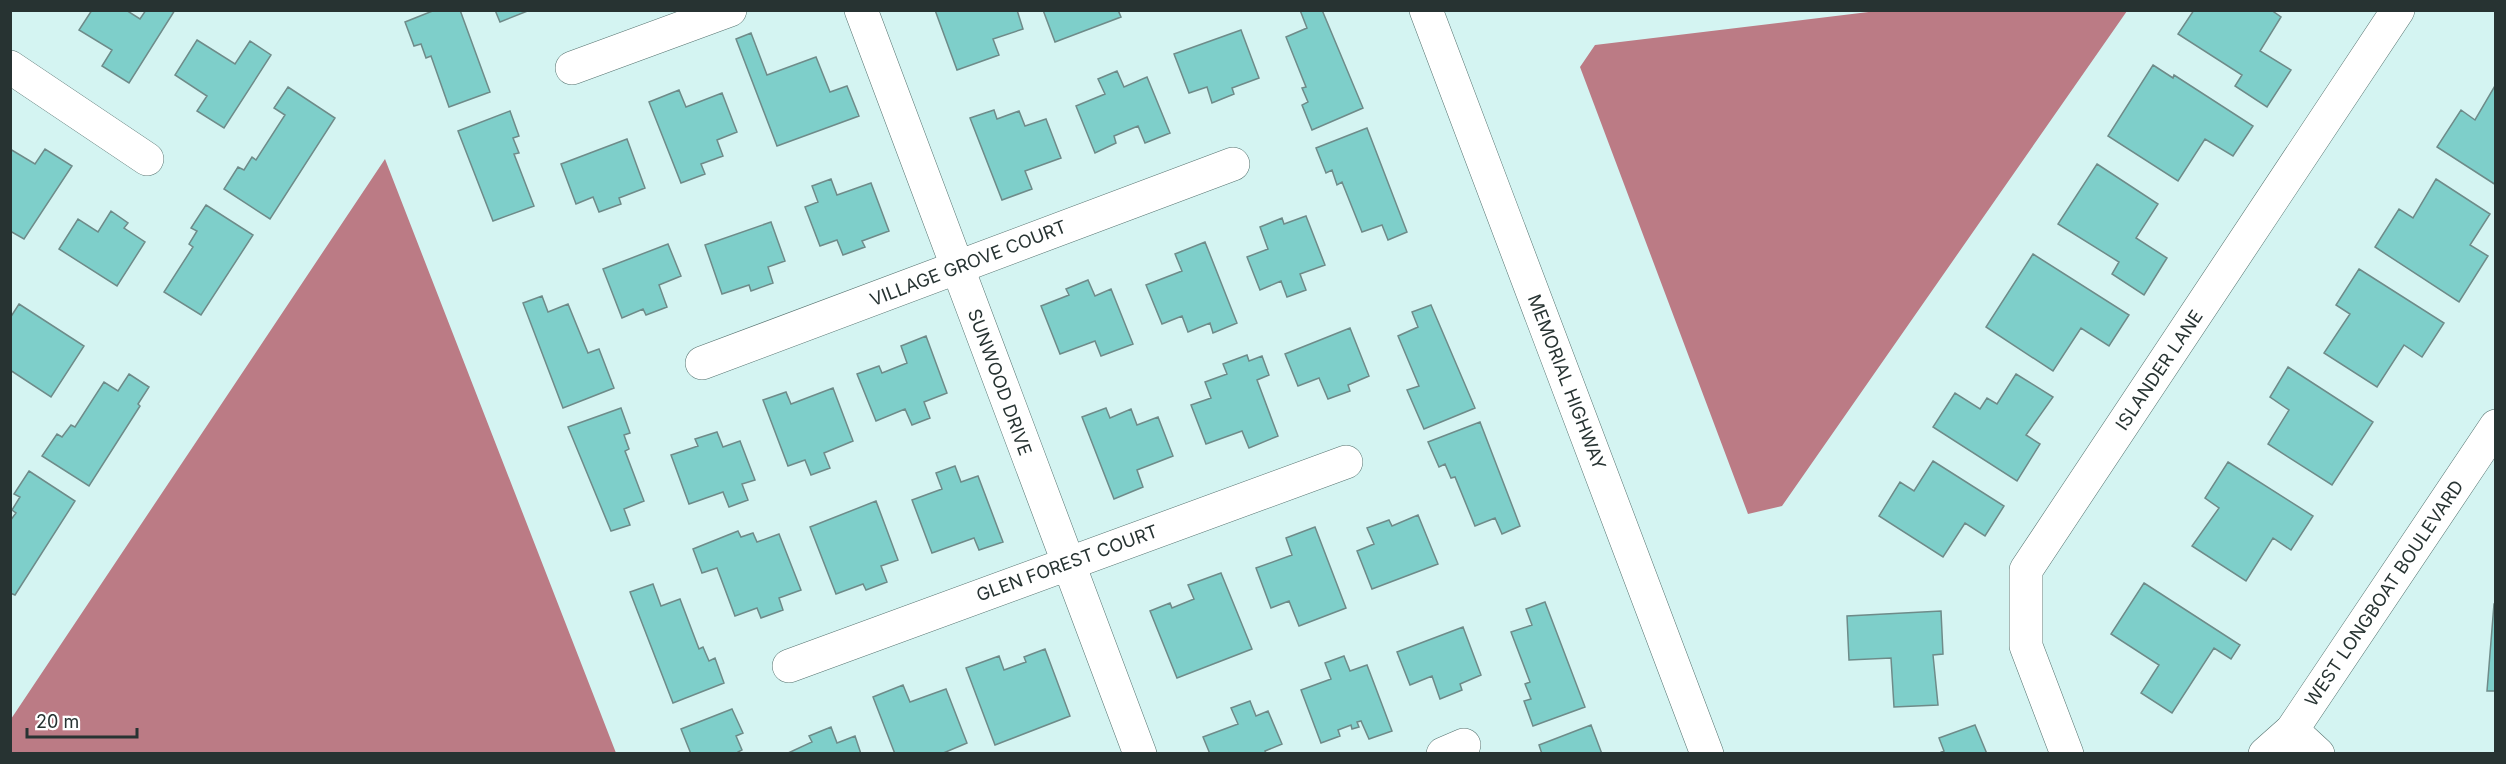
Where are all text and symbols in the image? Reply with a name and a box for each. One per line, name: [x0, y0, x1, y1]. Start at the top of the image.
street label: VILLAGE GROVE COURT: [867, 216, 1069, 310]
street label: MEMORIAL HIGHWAY: [1524, 291, 1610, 473]
street label: SUNWOOD DRIVE: [964, 306, 1036, 458]
street label: ISLANDER LANE: [2111, 306, 2207, 434]
street label: WEST LONGBOAT BOULEVARD: [2300, 476, 2468, 710]
street label: GLEN FOREST COURT: [973, 520, 1161, 606]
scale bar: [27, 701, 136, 739]
text: 20 m: [36, 711, 79, 732]

